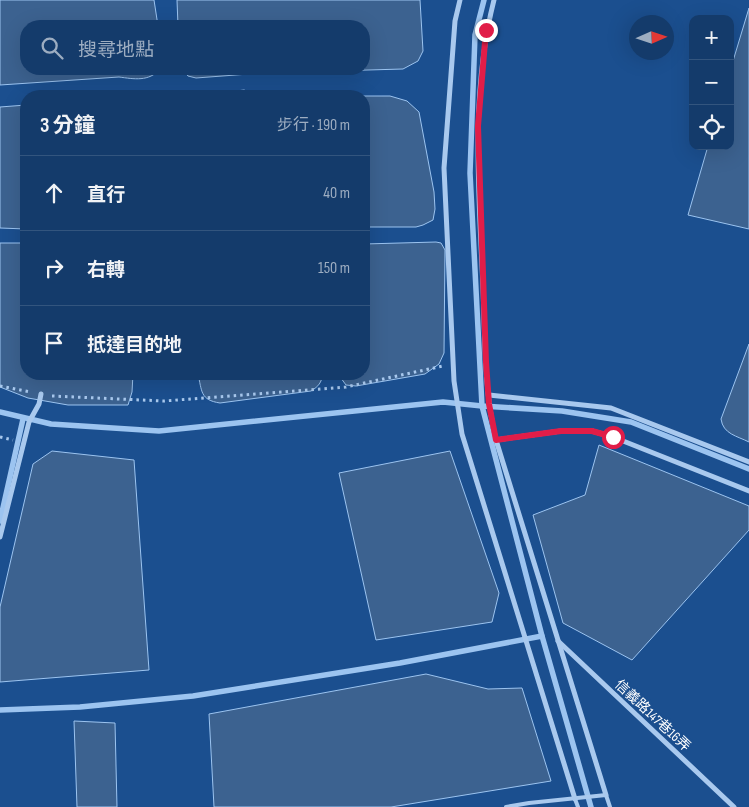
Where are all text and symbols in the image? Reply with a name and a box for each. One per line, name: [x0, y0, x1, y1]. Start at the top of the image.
north arrow: [629, 15, 674, 60]
map controls: [689, 15, 734, 150]
button: +: [689, 15, 734, 60]
route end: [475, 19, 498, 42]
search box: [20, 20, 370, 75]
icon: search: [38, 34, 66, 62]
text: 搜尋地點: [78, 39, 154, 62]
button: −: [689, 60, 734, 105]
button: locate: [689, 105, 734, 150]
text: 3 分鐘: [40, 113, 95, 138]
text: 步行 · 190 m: [277, 116, 350, 135]
icon: ahead: [40, 179, 68, 207]
text: 直行: [87, 184, 125, 207]
text: 40 m: [323, 184, 350, 203]
icon: right: [40, 254, 68, 282]
text: 右轉: [87, 259, 125, 282]
text: 150 m: [318, 259, 350, 278]
icon: arrive: [40, 329, 68, 357]
text: 抵達目的地: [87, 334, 182, 357]
route start: [602, 426, 625, 449]
street label: 信義路147巷16弄: [611, 676, 694, 755]

